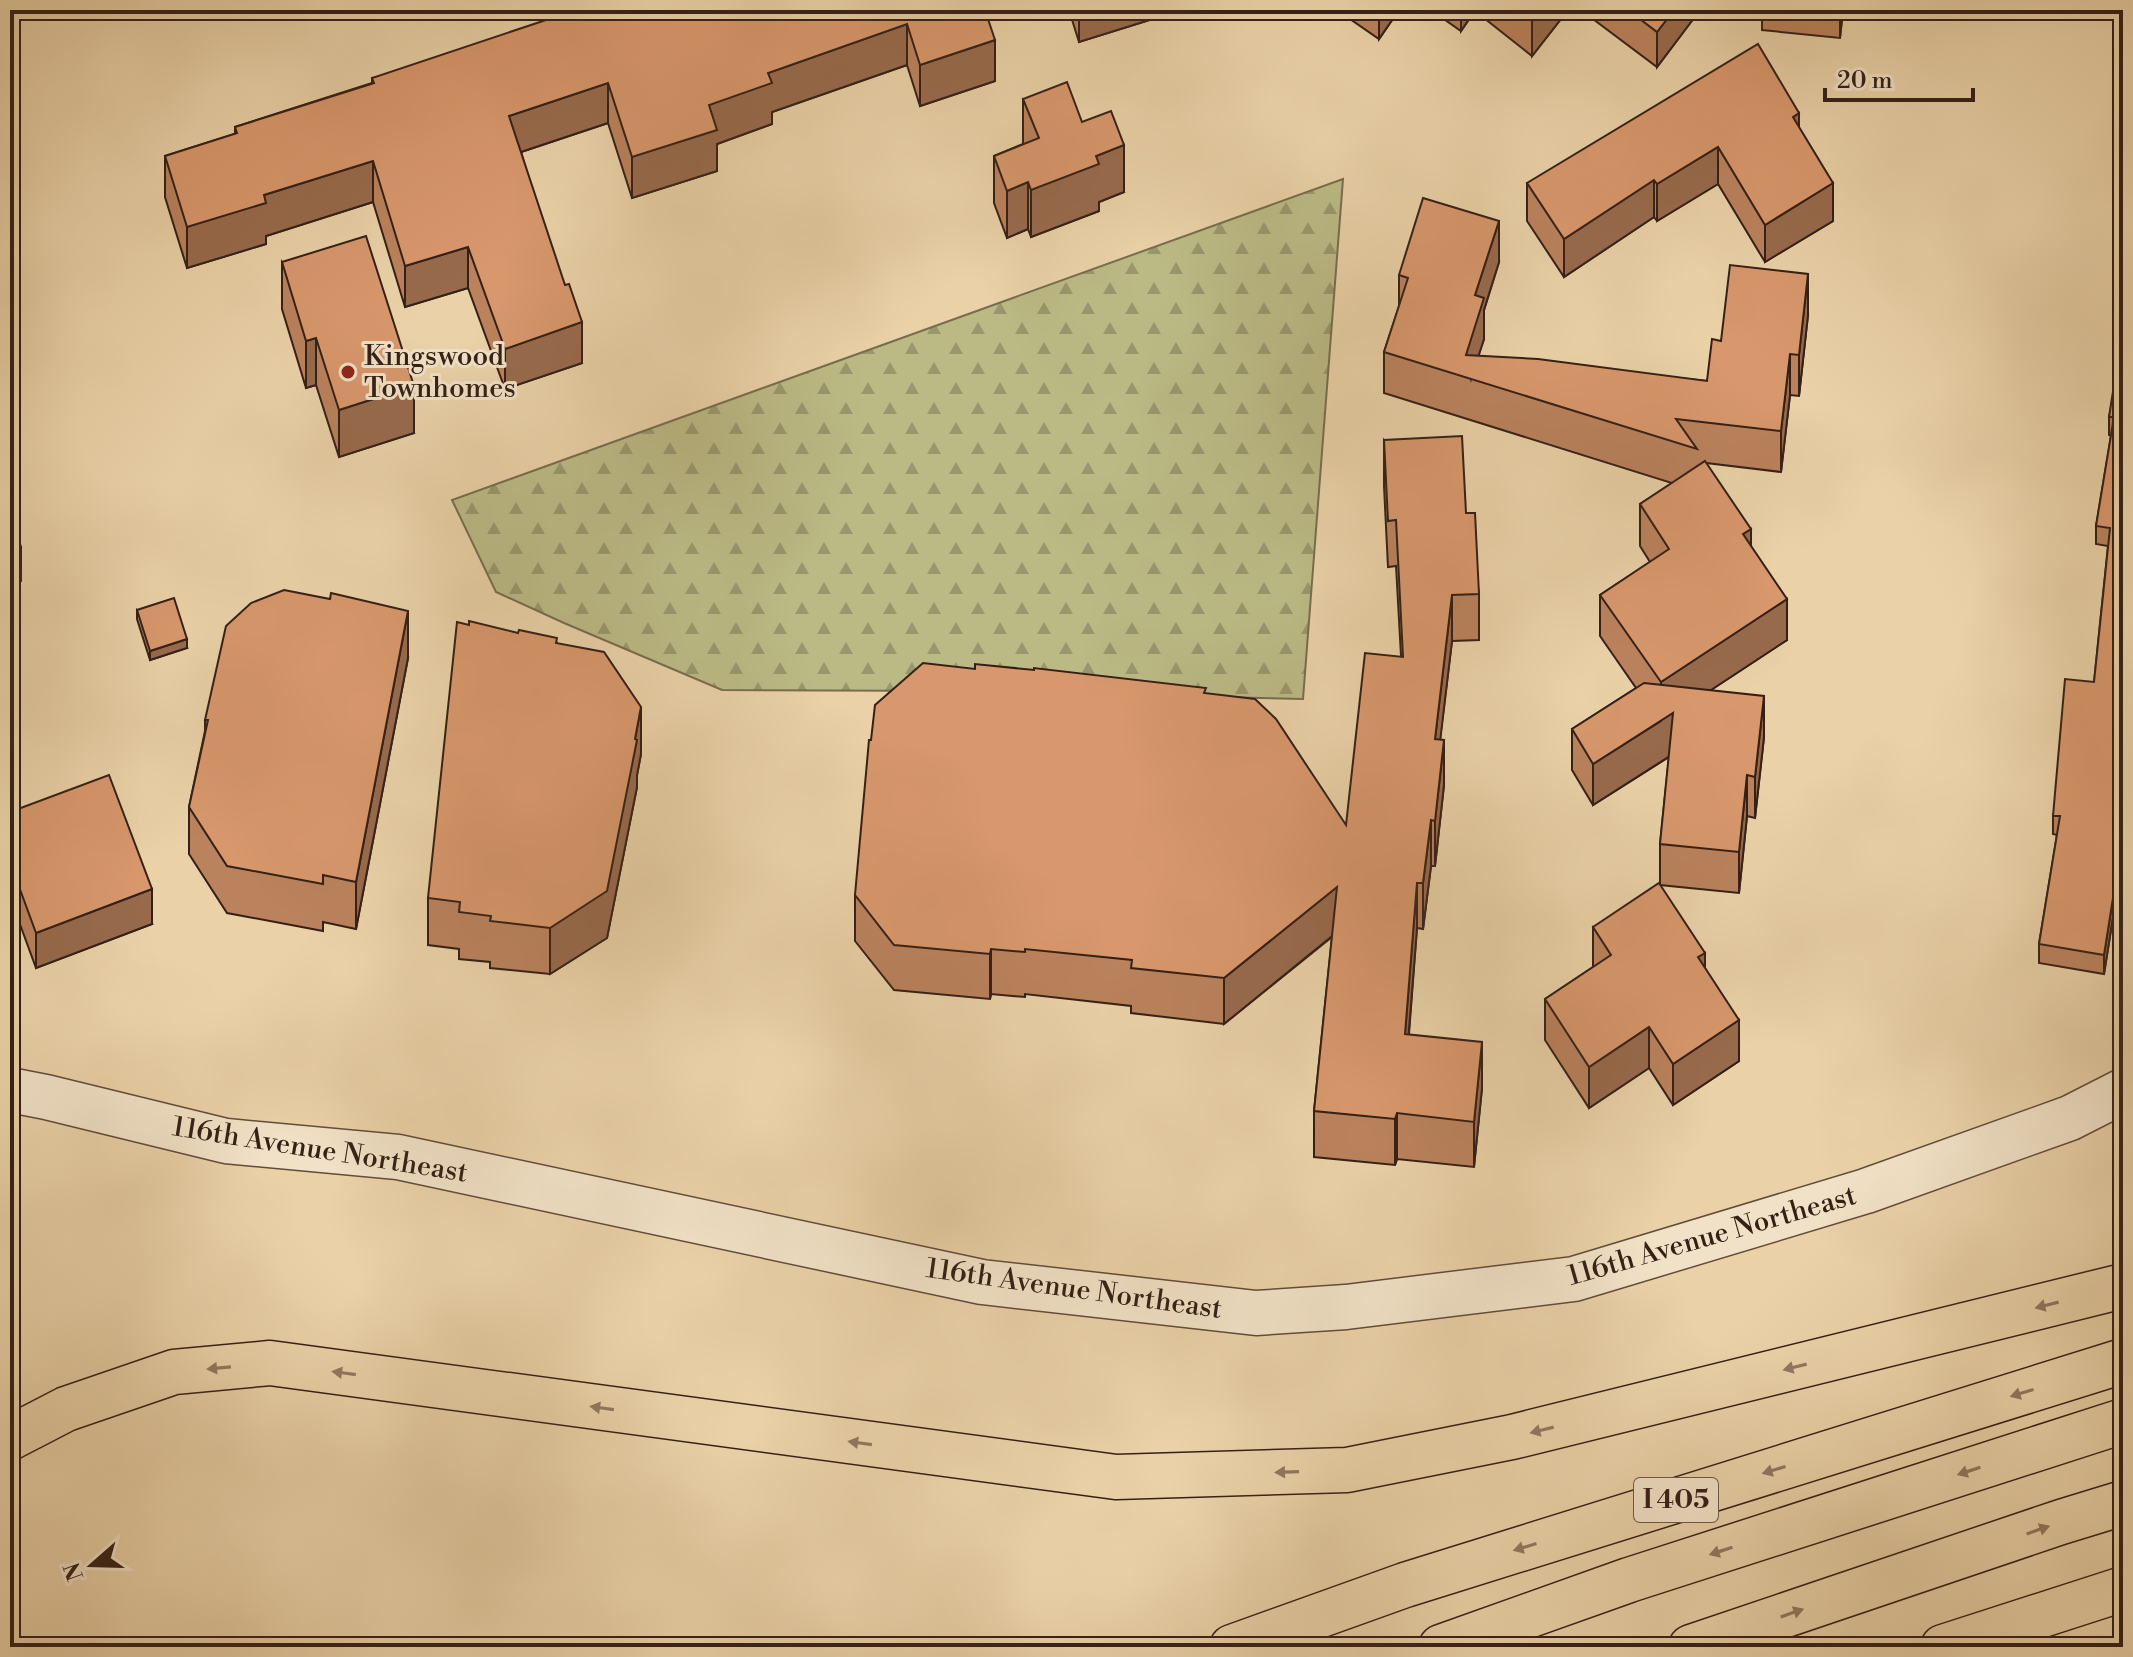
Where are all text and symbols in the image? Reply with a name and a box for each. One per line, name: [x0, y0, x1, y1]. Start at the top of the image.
scale bar: [1825, 52, 1973, 102]
text: 20 m: [1837, 66, 1893, 96]
place label: Kingswood Townhomes: [364, 339, 516, 406]
marker: Kingswood Townhomes: [339, 363, 357, 381]
street label: 116th Avenue Northeast: [170, 1109, 470, 1191]
street label: 116th Avenue Northeast: [1564, 1178, 1860, 1294]
street label: 116th Avenue Northeast: [924, 1251, 1224, 1327]
one-way arrow: [2035, 1299, 2060, 1312]
one-way arrow: [206, 1361, 231, 1374]
one-way arrow: [1782, 1362, 1807, 1374]
one-way arrow: [331, 1366, 356, 1379]
one-way arrow: [2009, 1387, 2033, 1400]
one-way arrow: [589, 1401, 614, 1414]
one-way arrow: [1530, 1424, 1555, 1436]
one-way arrow: [847, 1436, 872, 1449]
one-way arrow: [1761, 1464, 1785, 1477]
one-way arrow: [1274, 1465, 1299, 1478]
one-way arrow: [1957, 1465, 1981, 1477]
road number: I 405: [1634, 1478, 1718, 1522]
one-way arrow: [2026, 1523, 2050, 1535]
north arrow: [52, 1525, 132, 1605]
one-way arrow: [1513, 1542, 1537, 1554]
one-way arrow: [1709, 1545, 1733, 1557]
text: N: [59, 1558, 90, 1584]
one-way arrow: [1780, 1606, 1804, 1619]

